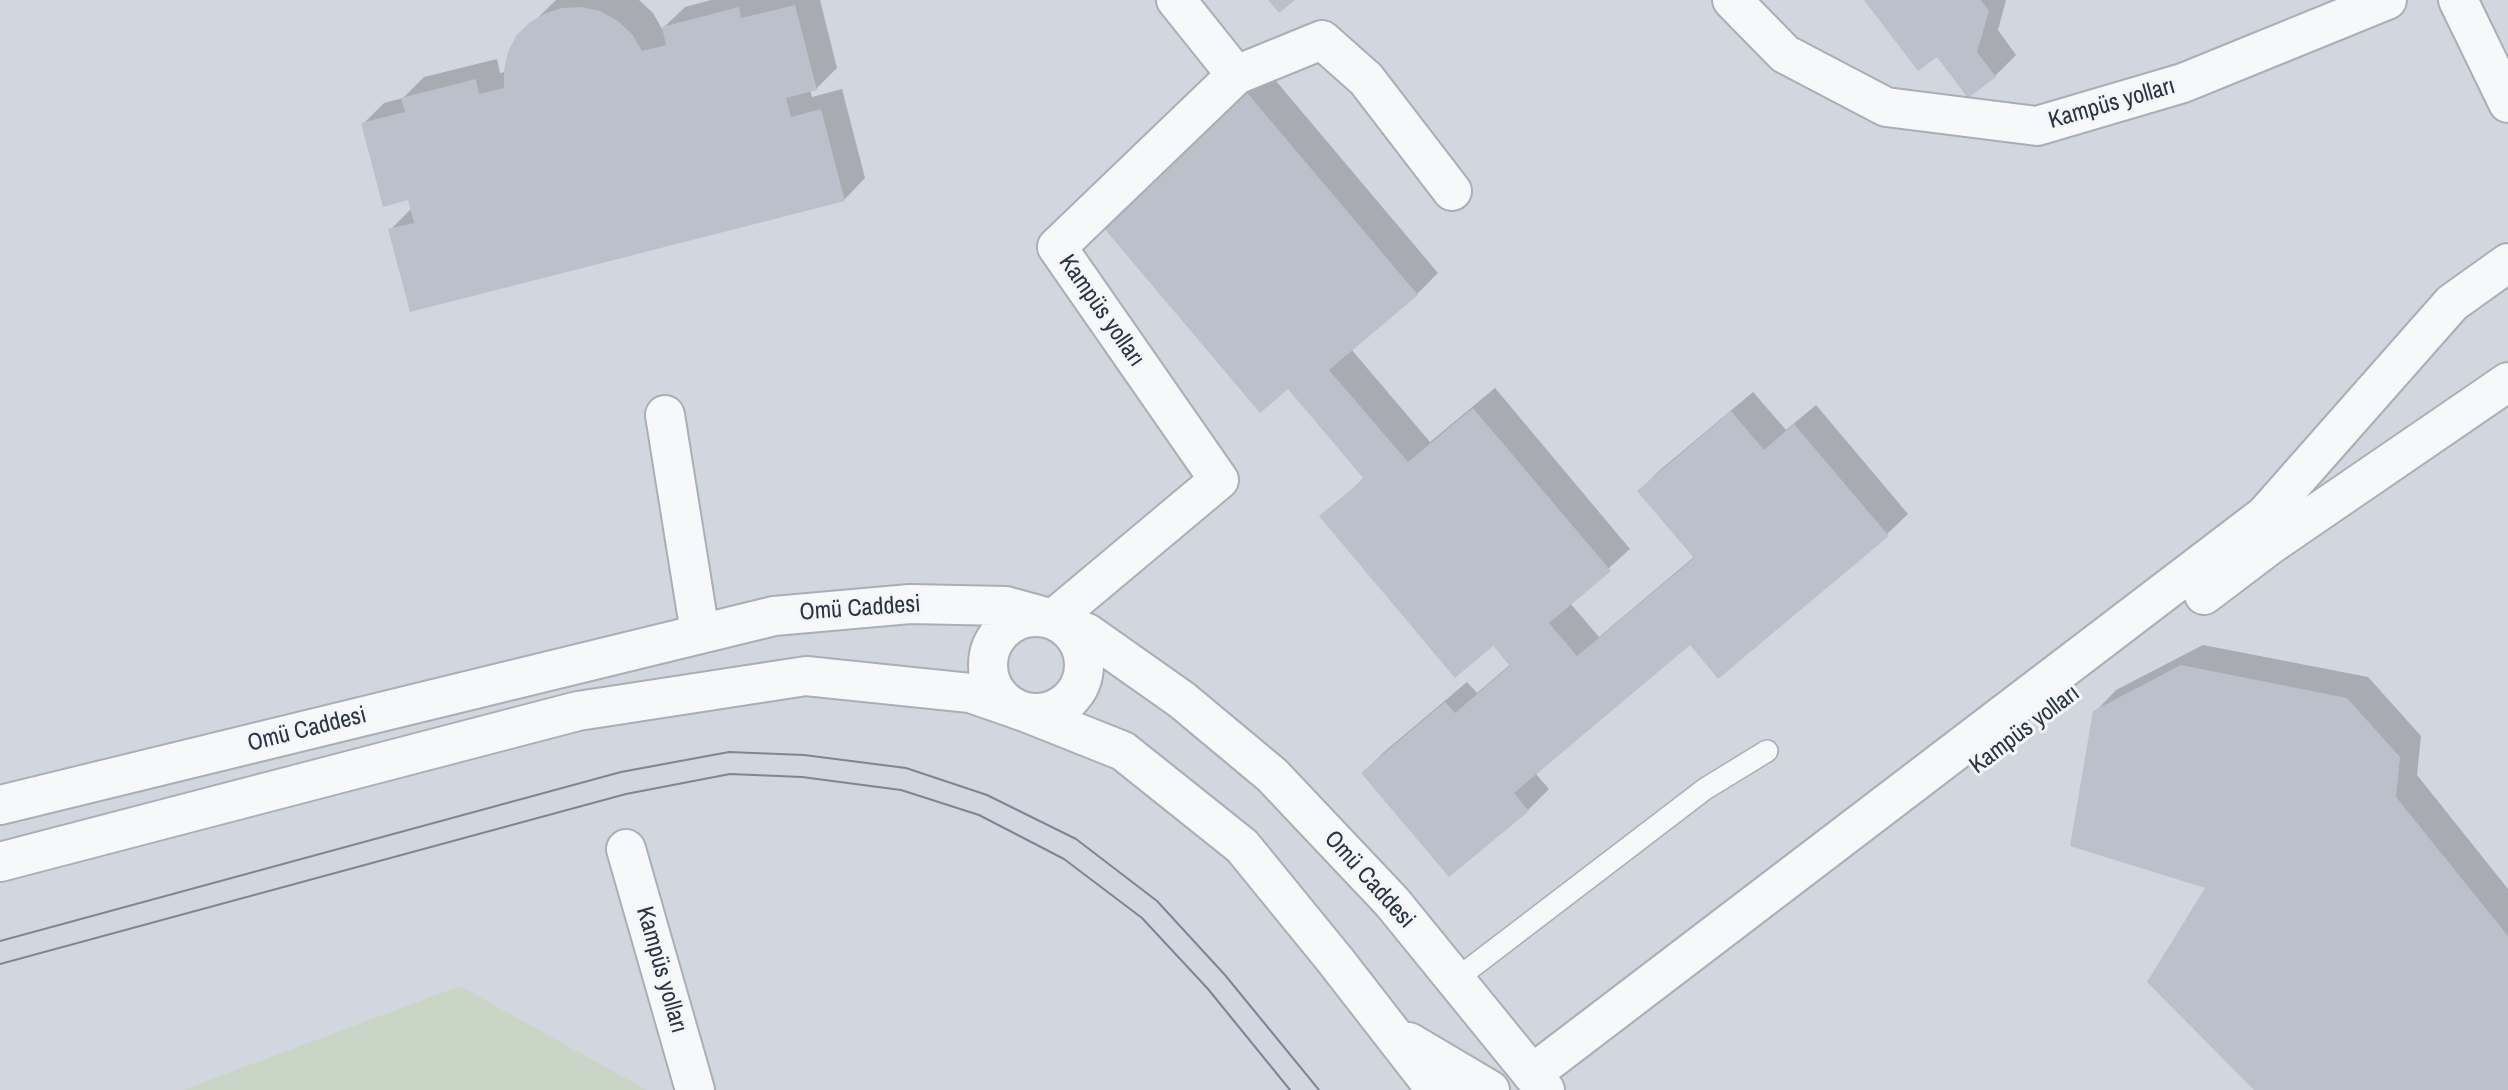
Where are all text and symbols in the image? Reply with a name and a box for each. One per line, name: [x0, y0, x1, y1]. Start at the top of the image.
street label: Kampüs yolları: [2045, 72, 2179, 136]
street label: Kampüs yolları: [1052, 249, 1150, 373]
street label: Omü Caddesi: [798, 590, 922, 628]
street label: Kampüs yolları: [1964, 679, 2086, 781]
street label: Omü Caddesi: [245, 701, 369, 759]
street label: Omü Caddesi: [1318, 825, 1420, 935]
street label: Kampüs yolları: [629, 903, 693, 1037]

